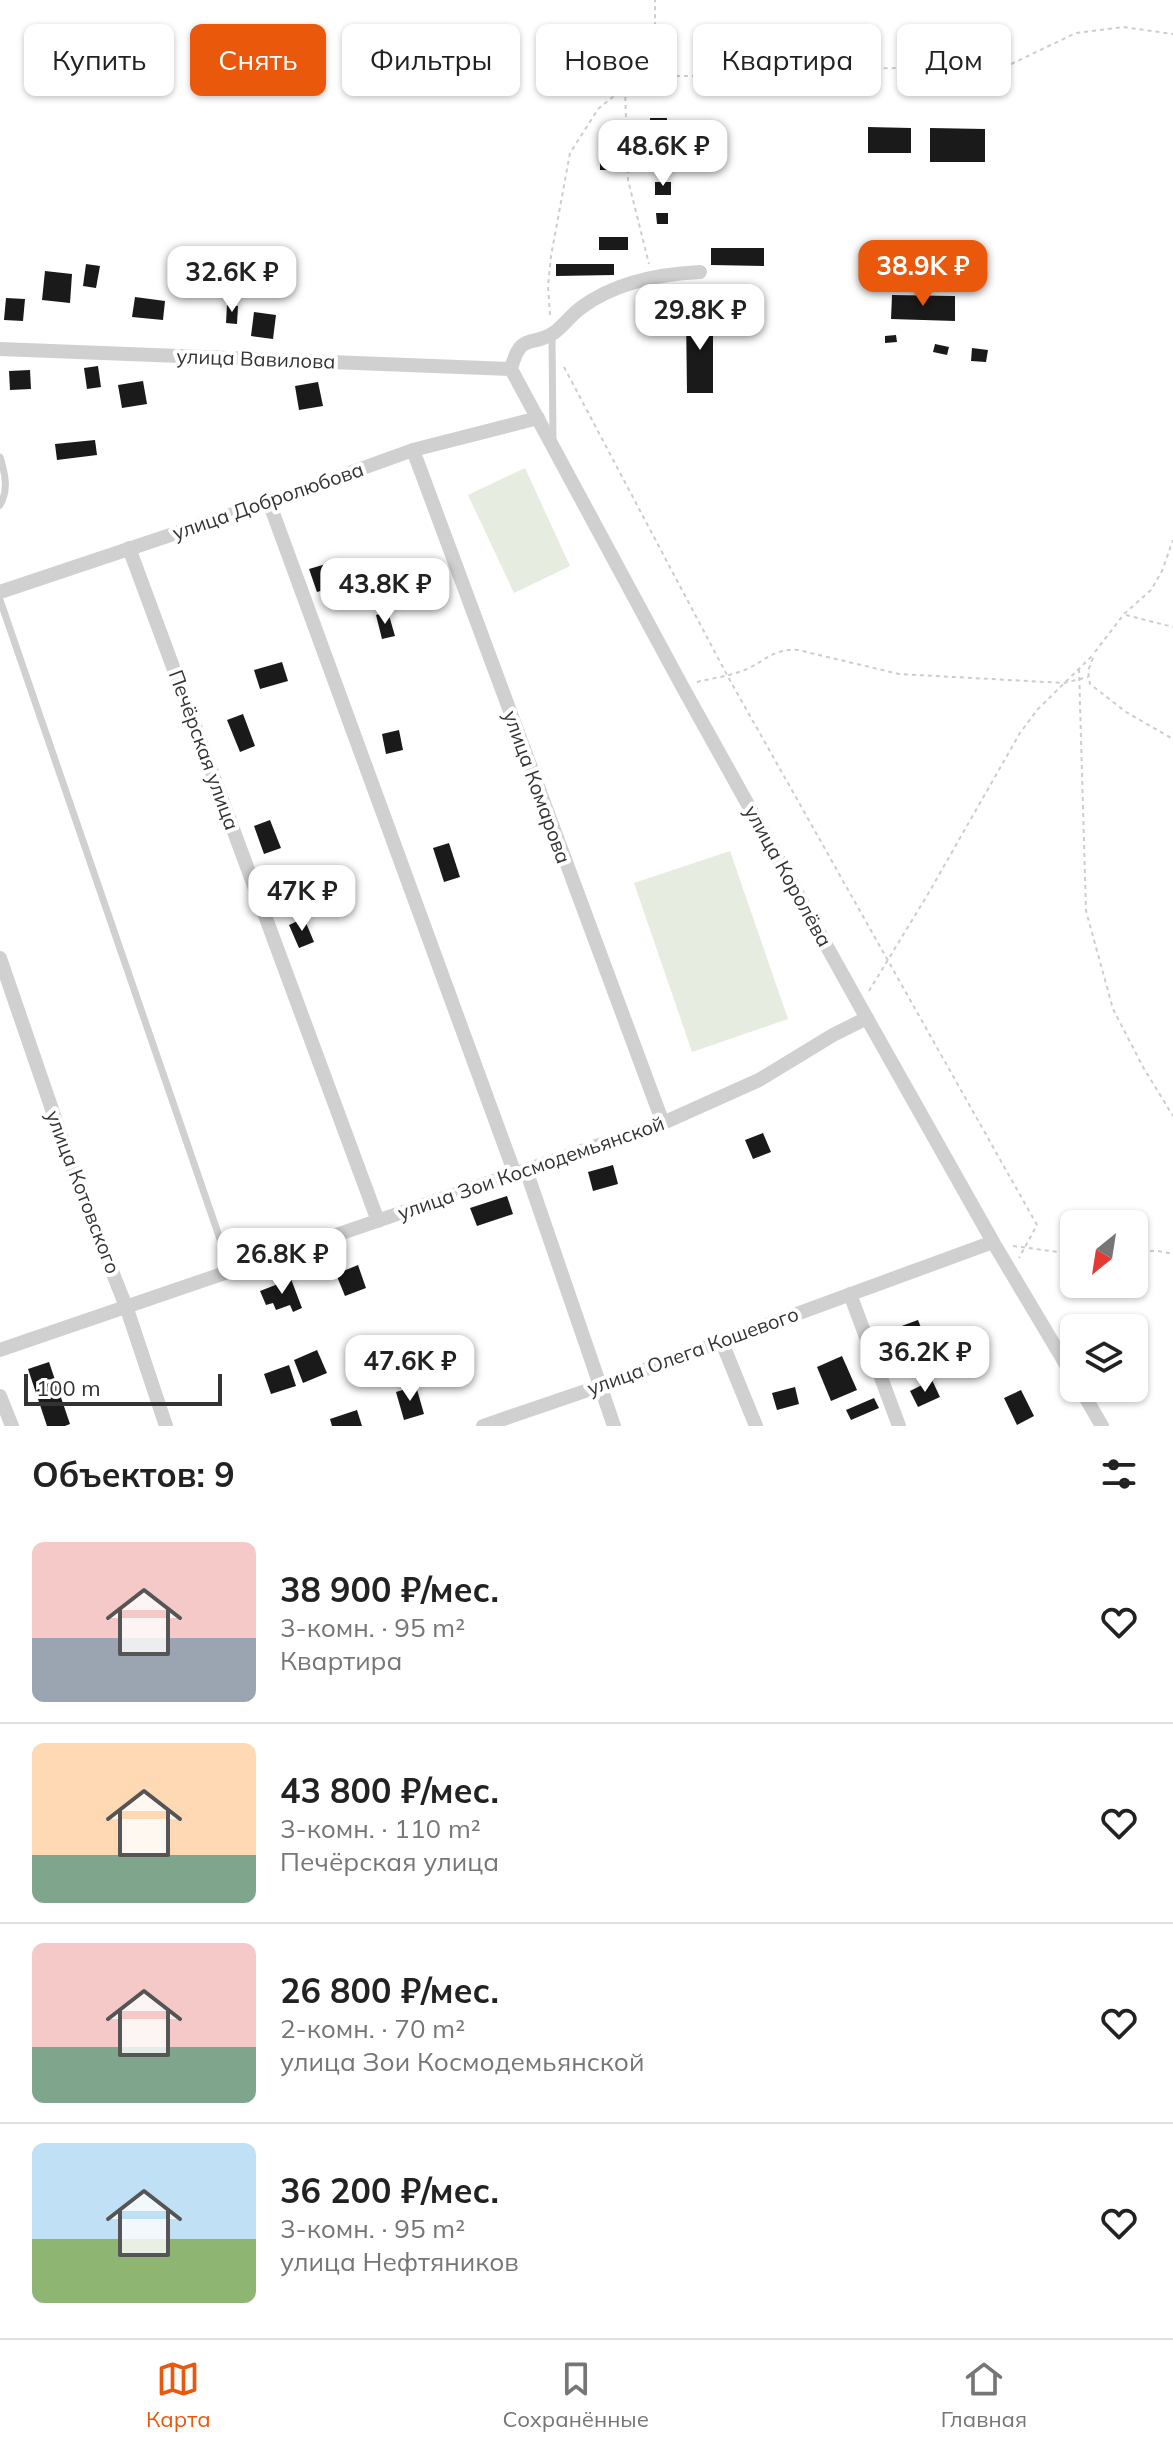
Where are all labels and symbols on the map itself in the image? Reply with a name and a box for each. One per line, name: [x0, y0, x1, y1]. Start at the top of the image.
pin: 48.6K ₽: [589, 120, 737, 188]
pin: 38.9K ₽: [849, 240, 997, 308]
pin: 32.6K ₽: [158, 246, 306, 314]
pin: 29.8K ₽: [626, 284, 774, 352]
street label: улица Вавилова: [176, 343, 336, 374]
street label: улица Добролюбова: [169, 456, 367, 545]
pin: 43.8K ₽: [311, 558, 459, 626]
street label: Печёрская улица: [164, 666, 245, 833]
street label: улица Комарова: [498, 707, 577, 867]
street label: улица Королёва: [739, 801, 838, 951]
pin: 47K ₽: [246, 865, 358, 933]
street label: улица Котовского: [41, 1107, 126, 1277]
street label: улица Зои Космодемьянской: [394, 1110, 667, 1225]
north arrow: [1060, 1210, 1148, 1298]
pin: 26.8K ₽: [208, 1228, 356, 1296]
street label: улица Олега Кошевого: [584, 1301, 802, 1400]
pin: 36.2K ₽: [851, 1326, 999, 1394]
pin: 47.6K ₽: [336, 1335, 484, 1403]
scale bar: [24, 1370, 222, 1406]

